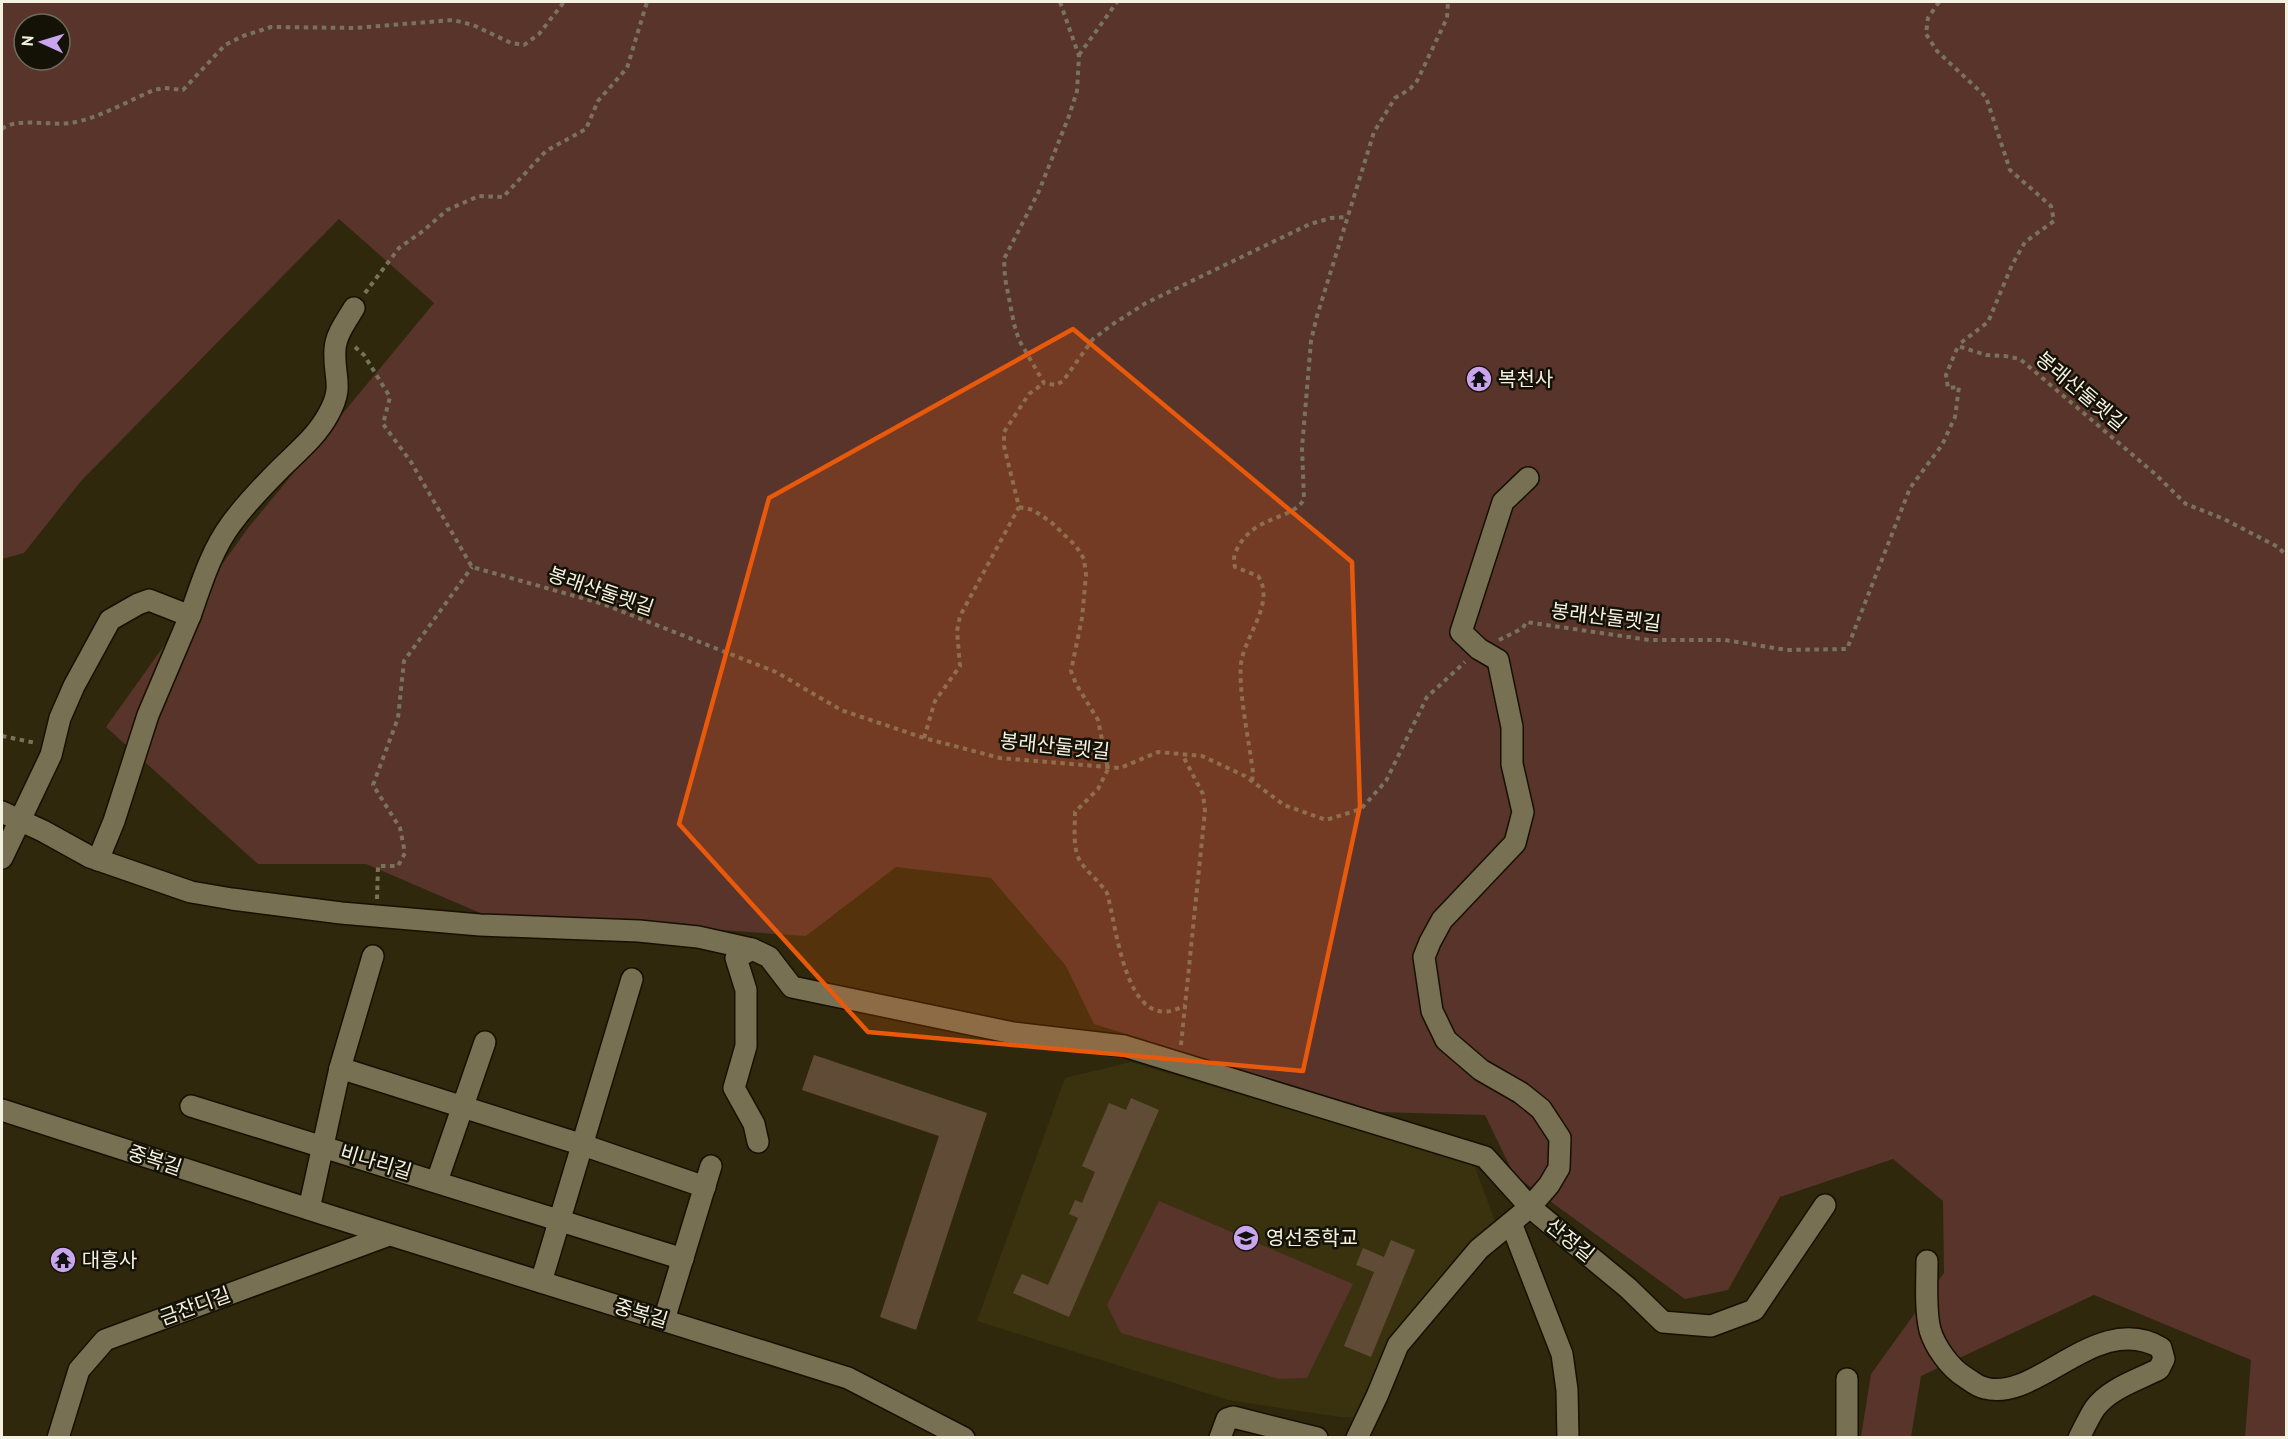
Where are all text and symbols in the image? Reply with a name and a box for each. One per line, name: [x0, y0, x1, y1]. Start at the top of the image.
north arrow: [12, 12, 72, 72]
text: N: [17, 35, 37, 47]
street label: 봉래산둘렛길: [2030, 346, 2132, 436]
temple icon: 복천사: [1464, 364, 1494, 394]
place label: 복천사: [1498, 366, 1553, 392]
street label: 봉래산둘렛길: [545, 561, 657, 621]
street label: 봉래산둘렛길: [1550, 597, 1662, 637]
street label: 봉래산둘렛길: [999, 727, 1111, 765]
street label: 중복길: [125, 1139, 185, 1181]
street label: 비나리길: [337, 1139, 415, 1185]
street label: 산정길: [1540, 1213, 1600, 1267]
school or university icon: 영선중학교: [1231, 1223, 1261, 1253]
place label: 영선중학교: [1266, 1225, 1358, 1251]
temple icon: 대흥사: [48, 1245, 78, 1275]
place label: 대흥사: [82, 1247, 137, 1273]
street label: 금잔디길: [156, 1281, 234, 1331]
street label: 중복길: [611, 1292, 671, 1334]

